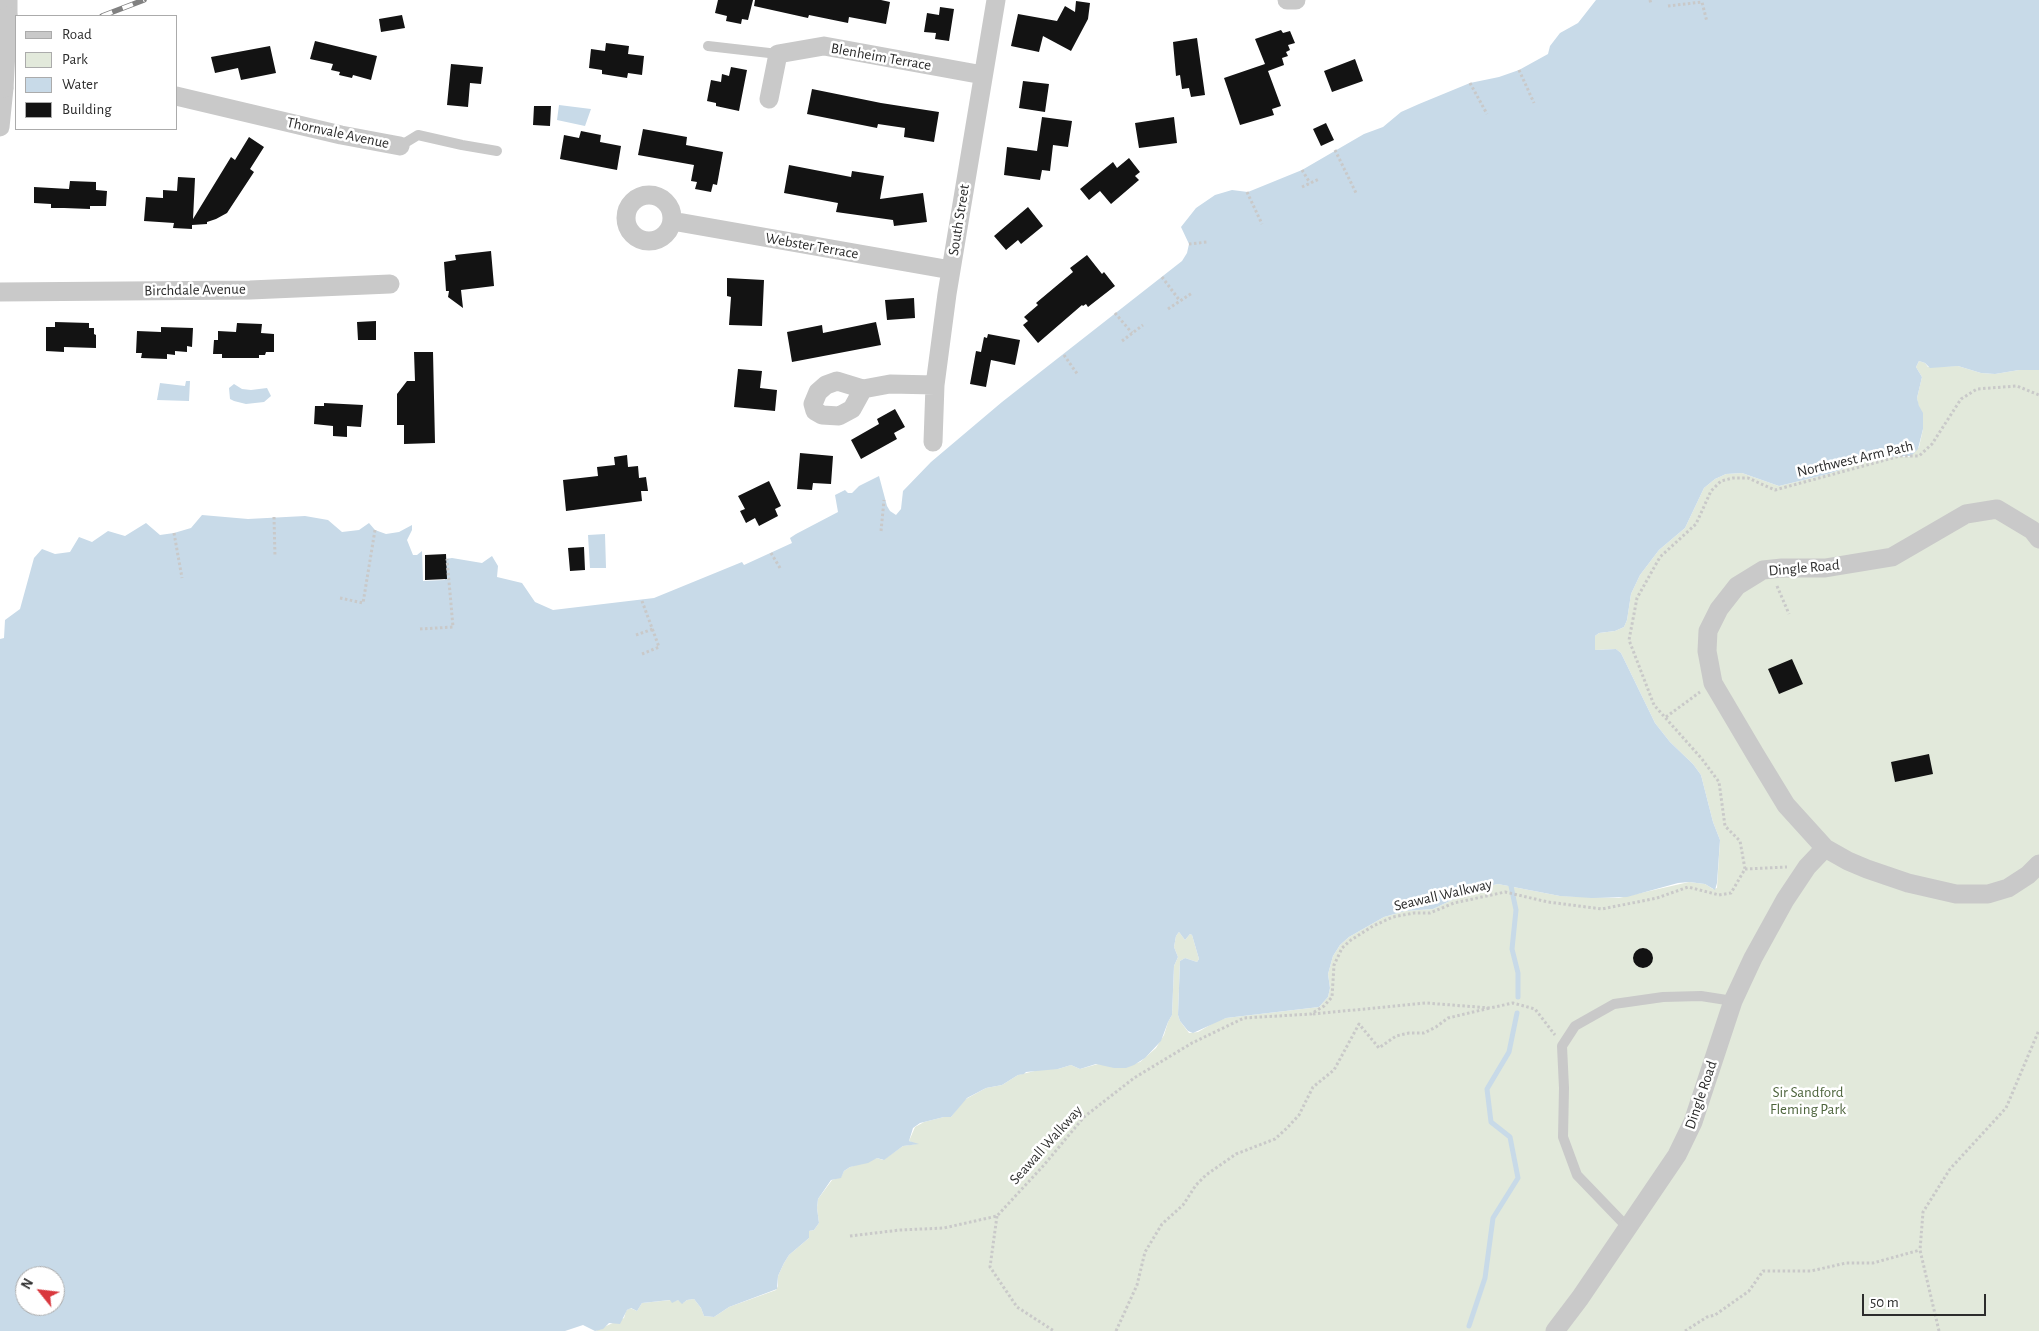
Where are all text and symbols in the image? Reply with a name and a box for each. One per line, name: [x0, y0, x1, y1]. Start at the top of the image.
legend: [15, 15, 178, 130]
text: Road: [62, 27, 92, 42]
street label: Blenheim Terrace: [829, 39, 933, 75]
text: Park: [62, 52, 88, 67]
text: Water: [62, 77, 98, 92]
text: Building: [62, 102, 112, 117]
street label: Thornvale Avenue: [285, 113, 391, 153]
street label: South Street: [944, 183, 974, 257]
street label: Webster Terrace: [764, 229, 860, 263]
street label: Birchdale Avenue: [144, 280, 246, 300]
street label: Northwest Arm Path: [1795, 437, 1915, 481]
street label: Dingle Road: [1768, 556, 1840, 580]
street label: Seawall Walkway: [1392, 875, 1494, 915]
street label: Dingle Road: [1681, 1058, 1721, 1132]
park label: Sir Sandford Fleming Park: [1770, 1083, 1846, 1118]
street label: Seawall Walkway: [1006, 1102, 1086, 1188]
north arrow: [15, 1266, 65, 1316]
text: N: [19, 1277, 36, 1292]
scale bar: [1864, 1284, 1988, 1316]
text: 50 m: [1870, 1295, 1899, 1310]

